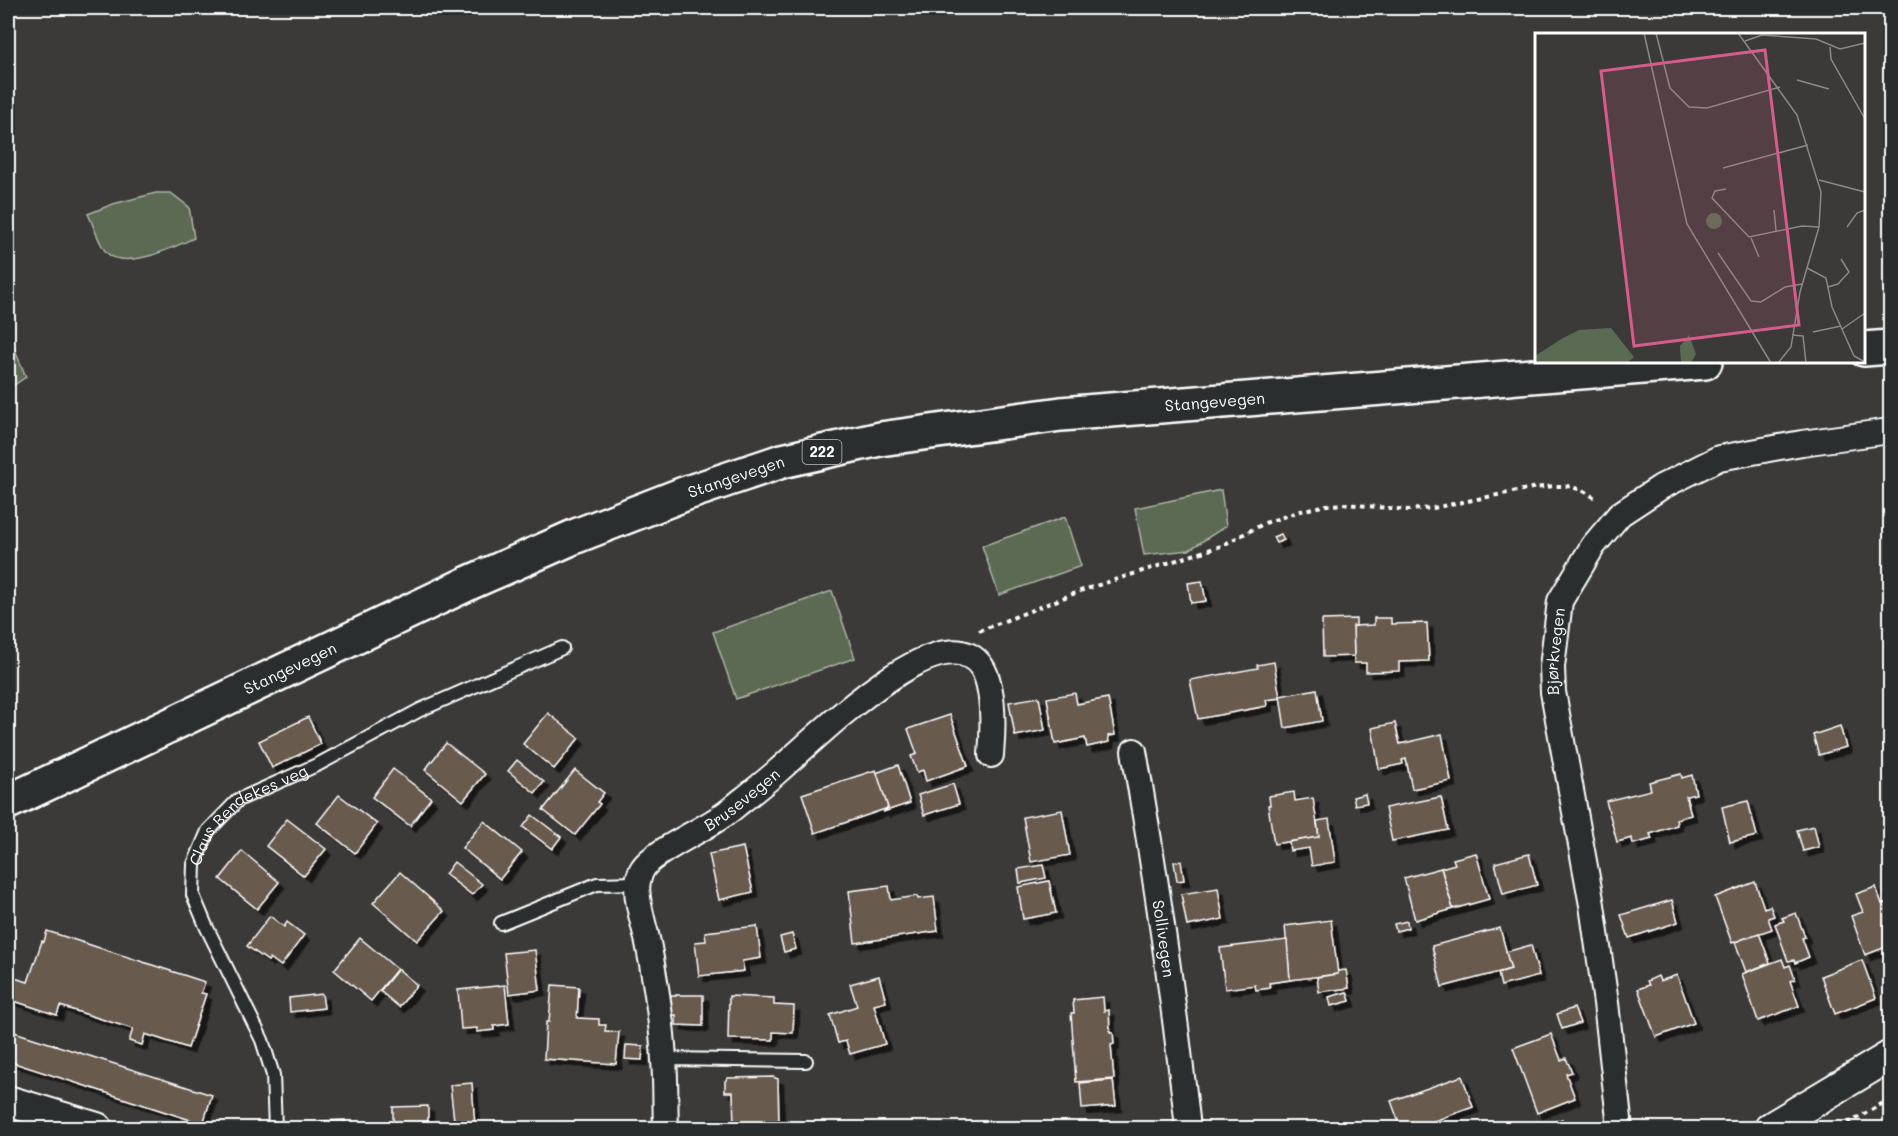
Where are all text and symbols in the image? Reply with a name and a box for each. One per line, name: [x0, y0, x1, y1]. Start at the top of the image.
inset map: [1535, 33, 1865, 363]
street label: Stangevegen: [1164, 387, 1266, 416]
road number: 222: [802, 440, 842, 464]
street label: Stangevegen: [685, 450, 787, 502]
street label: Bjørkvegen: [1541, 606, 1569, 696]
street label: Stangevegen: [240, 637, 340, 699]
street label: Claus Bendekes veg: [184, 759, 311, 869]
street label: Brusevegen: [700, 763, 784, 835]
street label: Sollivegen: [1148, 898, 1180, 979]

